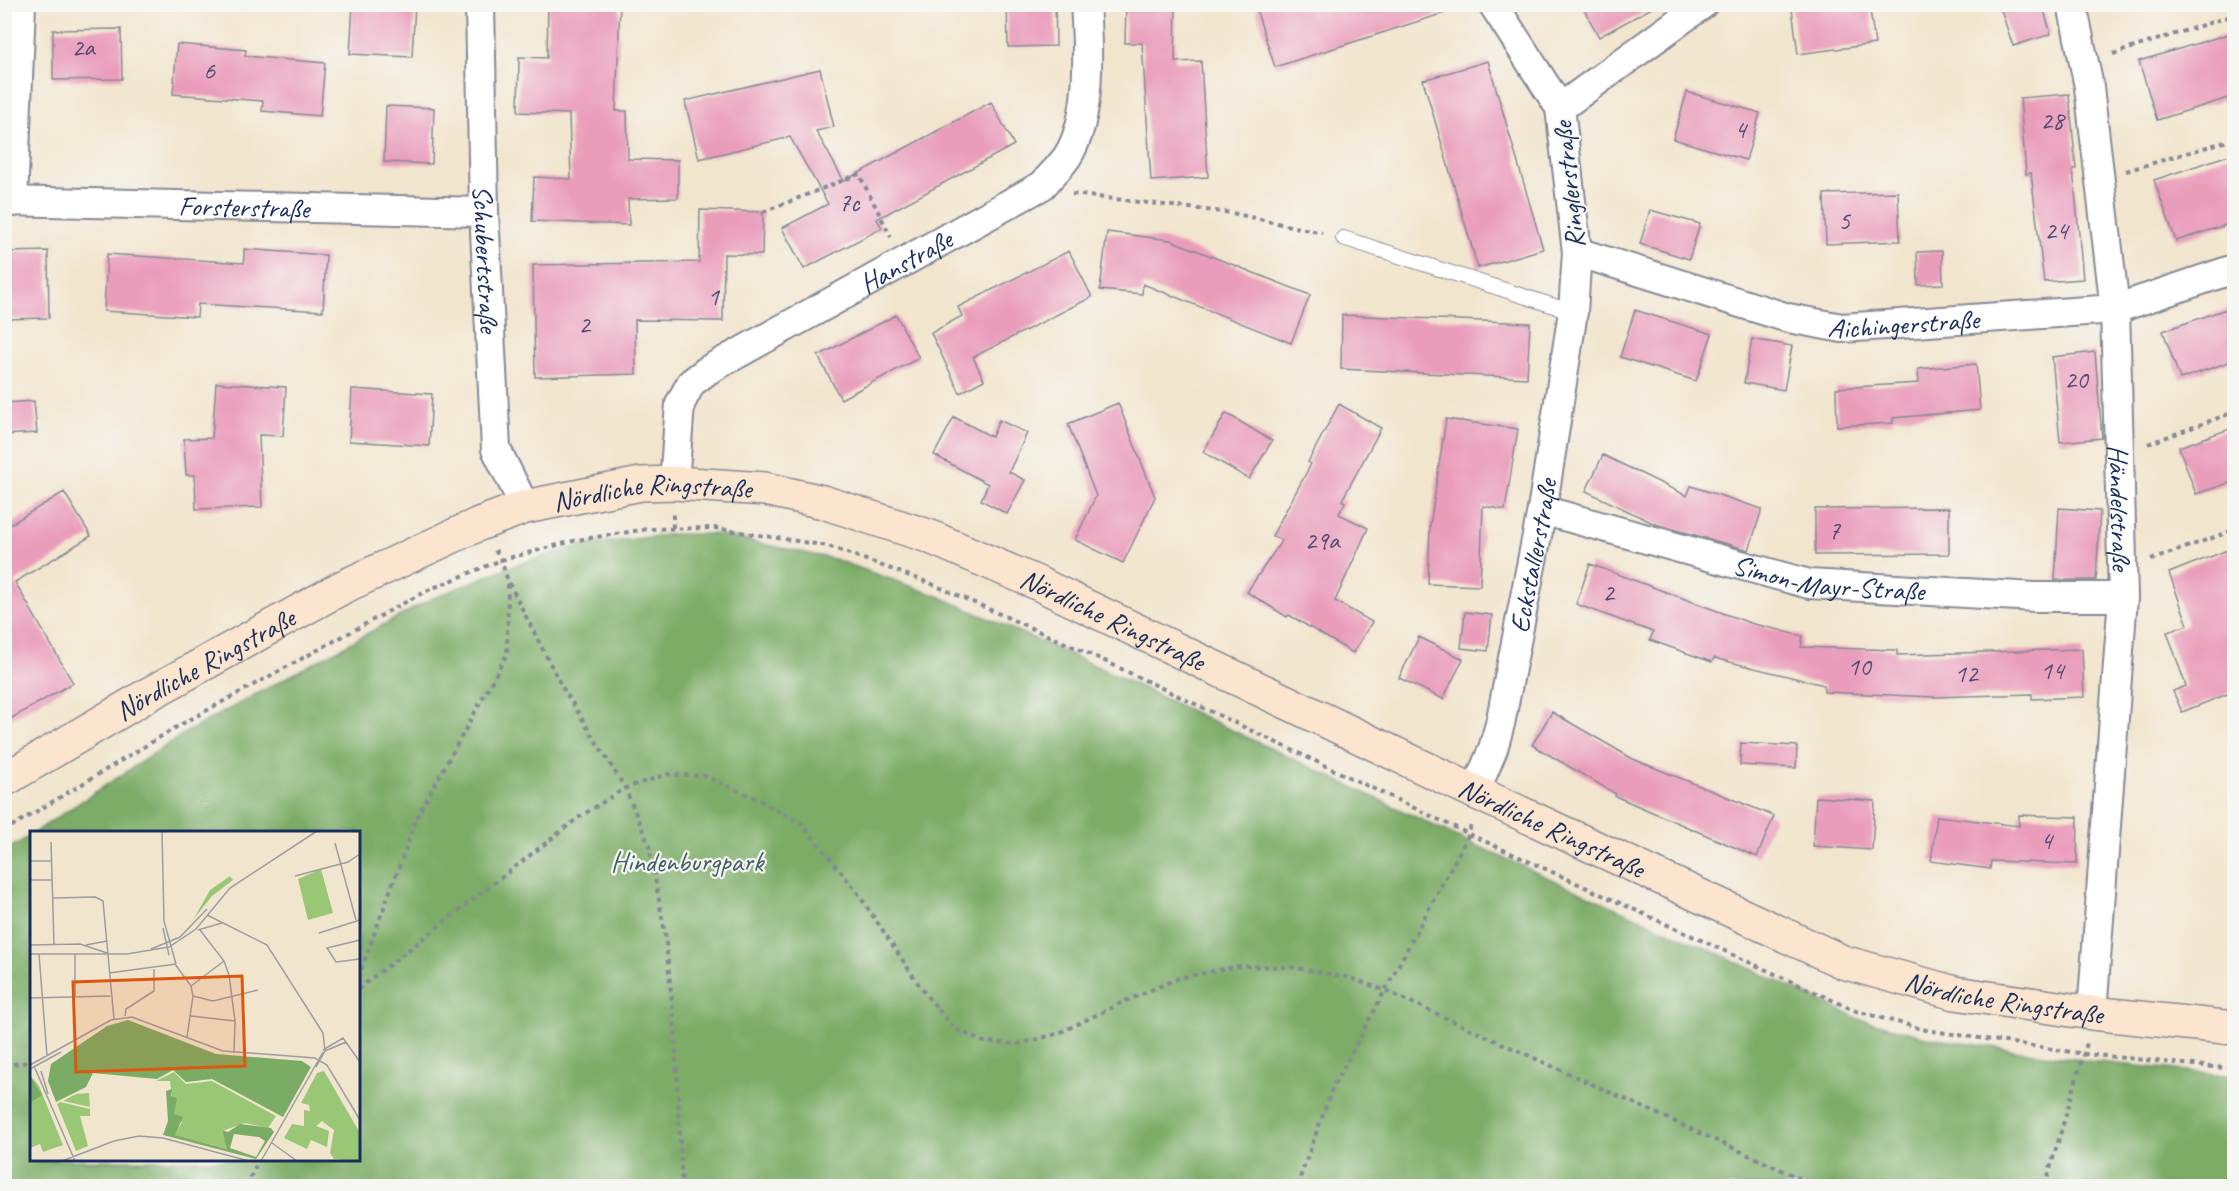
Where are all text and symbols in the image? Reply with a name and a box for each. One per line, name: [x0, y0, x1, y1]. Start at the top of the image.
house number: 2a: [71, 31, 96, 64]
house number: 6: [203, 54, 216, 87]
house number: 28: [2040, 104, 2066, 137]
house number: 4: [1734, 113, 1748, 146]
street label: Ringlerstraße: [1544, 118, 1593, 250]
street label: Schubertstraße: [465, 185, 507, 335]
house number: 7c: [839, 186, 861, 219]
street label: Forsterstraße: [178, 188, 312, 226]
house number: 5: [1838, 204, 1851, 237]
house number: 24: [2044, 214, 2070, 247]
street label: Hanstraße: [853, 221, 960, 301]
house number: 1: [707, 280, 720, 313]
street label: Aichingerstraße: [1826, 301, 1982, 346]
house number: 2: [578, 308, 592, 341]
house number: 20: [2064, 363, 2090, 396]
street label: Händelstraße: [2101, 444, 2139, 573]
street label: Nördliche Ringstraße: [550, 466, 755, 519]
street label: Eckstallerstraße: [1501, 475, 1565, 636]
house number: 7: [1828, 514, 1841, 547]
house number: 29a: [1305, 524, 1341, 557]
street label: Simon-Mayr-Straße: [1729, 547, 1927, 609]
street label: Nördliche Ringstraße: [1015, 561, 1212, 679]
house number: 2: [1602, 576, 1616, 609]
street label: Nördliche Ringstraße: [109, 599, 303, 728]
house number: 10: [1847, 650, 1873, 683]
house number: 14: [2040, 654, 2066, 687]
house number: 12: [1954, 657, 1980, 690]
street label: Nördliche Ringstraße: [1453, 770, 1652, 887]
house number: 4: [2040, 824, 2054, 857]
inset map: [30, 831, 360, 1161]
park label: Hindenburgpark: [611, 844, 765, 879]
street label: Nördliche Ringstraße: [1901, 963, 2106, 1032]

